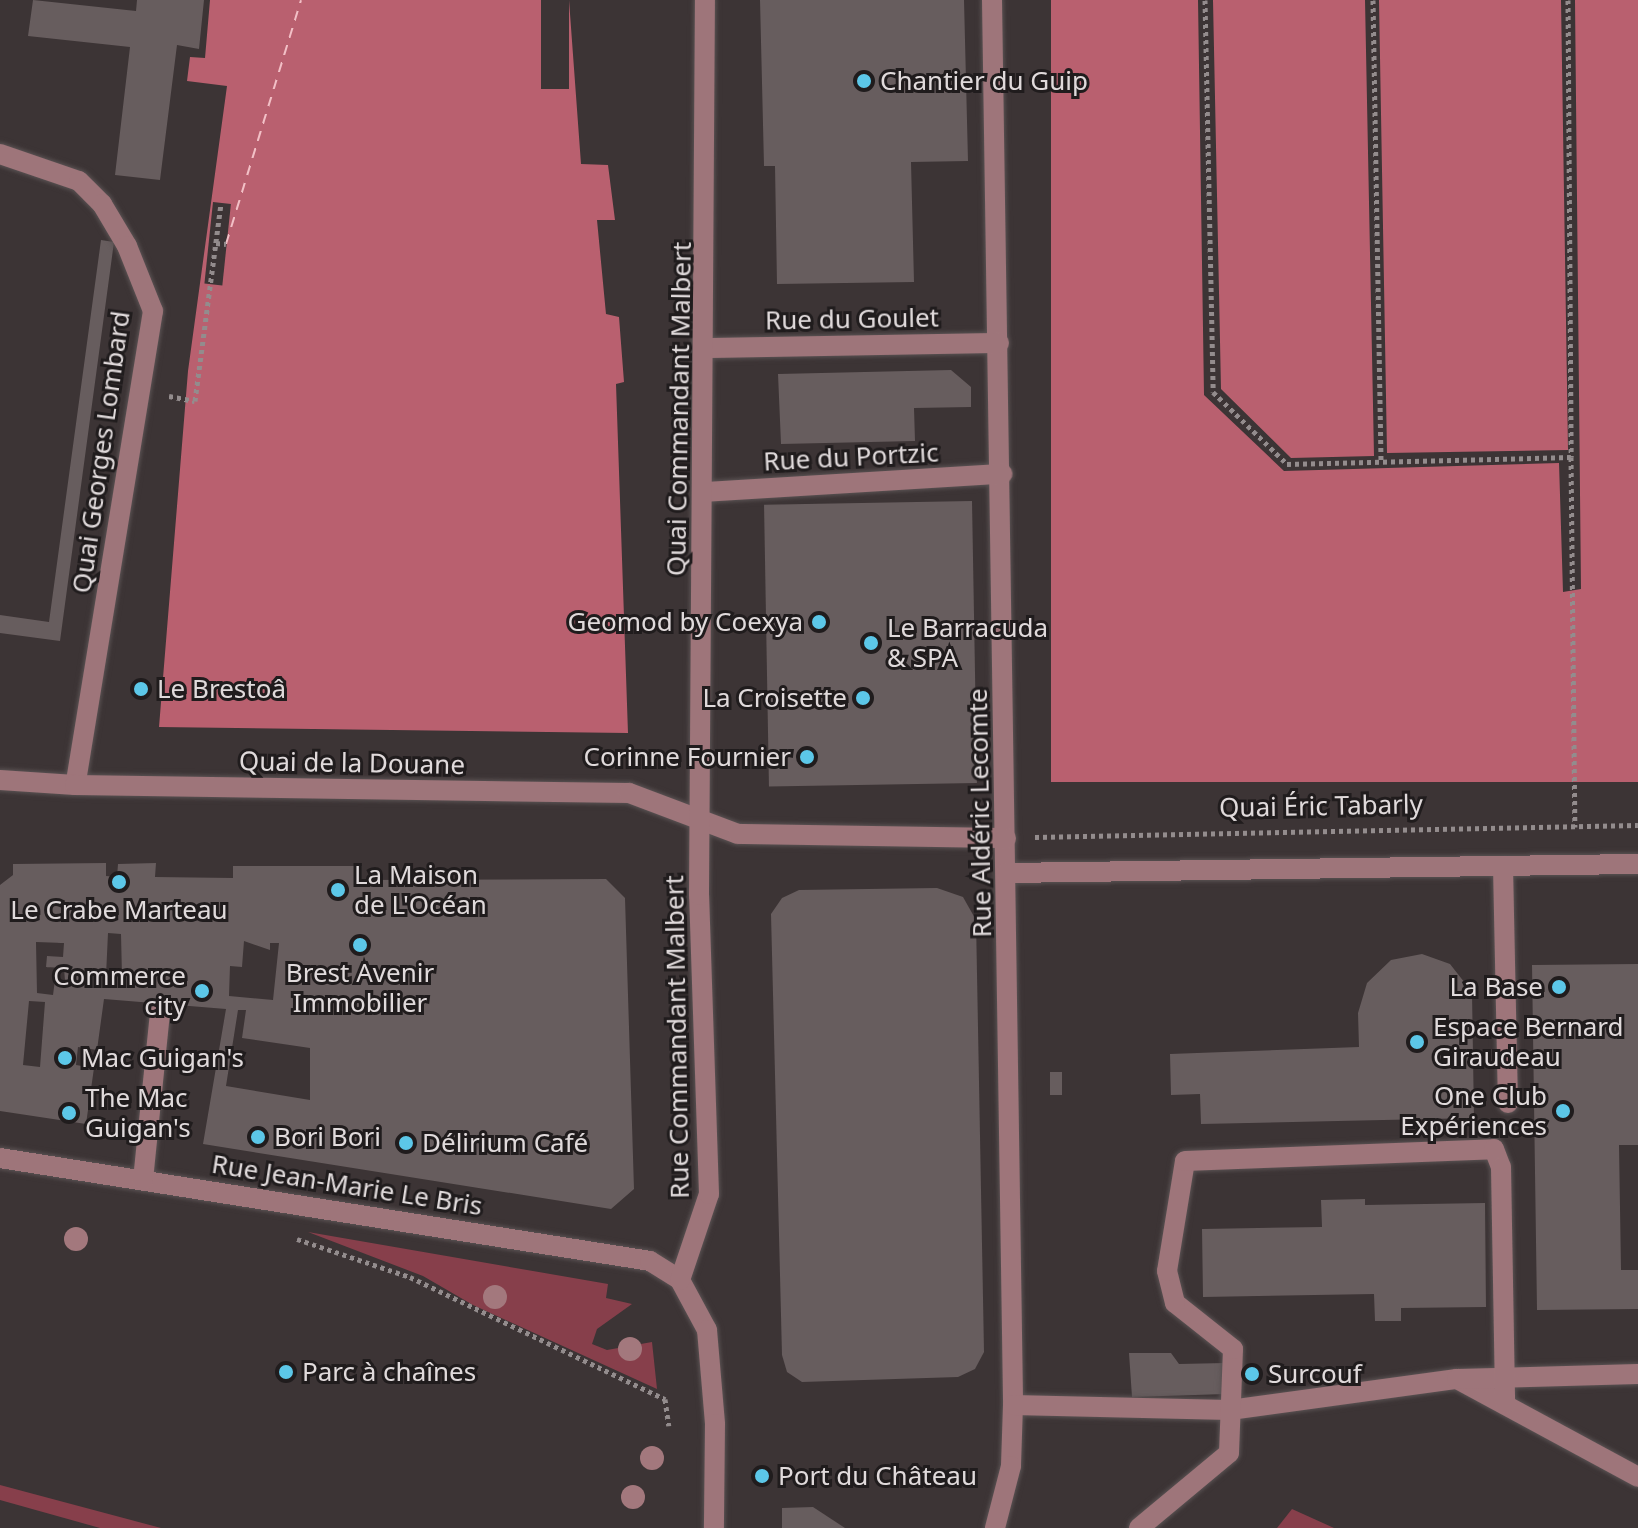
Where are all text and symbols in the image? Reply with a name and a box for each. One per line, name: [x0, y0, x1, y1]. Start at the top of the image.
place label: Chantier du Guip: [880, 65, 1088, 97]
marker: Chantier du Guip: [855, 72, 873, 90]
street label: Quai Commandant Malbert: [660, 242, 698, 576]
street label: Rue du Goulet: [765, 302, 939, 336]
street label: Quai Georges Lombard: [66, 309, 136, 595]
street label: Rue du Portzic: [763, 437, 939, 477]
place label: Geomod by Coexya: [567, 606, 803, 638]
place label: Le Barracuda & SPA: [887, 612, 1048, 674]
marker: Geomod by Coexya: [810, 613, 828, 631]
marker: Le Barracuda & SPA: [862, 634, 880, 652]
place label: Le Brestoâ: [157, 673, 286, 705]
marker: Le Brestoâ: [132, 680, 150, 698]
place label: La Croisette: [702, 682, 847, 714]
street label: Rue Aldéric Lecomte: [962, 688, 998, 938]
marker: La Croisette: [854, 689, 872, 707]
place label: Corinne Fournier: [584, 741, 791, 773]
street label: Quai de la Douane: [239, 745, 465, 781]
marker: Corinne Fournier: [798, 748, 816, 766]
street label: Quai Éric Tabarly: [1219, 789, 1423, 823]
place label: La Maison de L'Océan: [354, 859, 487, 920]
marker: Le Crabe Marteau: [110, 873, 128, 891]
street label: Rue Commandant Malbert: [659, 875, 695, 1199]
marker: La Maison de L'Océan: [329, 881, 347, 899]
place label: Le Crabe Marteau: [10, 894, 228, 926]
marker: Brest Avenir Immobilier: [351, 936, 369, 954]
place label: Brest Avenir Immobilier: [286, 957, 434, 1018]
place label: Commerce city: [53, 960, 186, 1022]
place label: La Base: [1449, 971, 1543, 1003]
marker: La Base: [1550, 978, 1568, 996]
marker: Commerce city: [193, 982, 211, 1000]
place label: Espace Bernard Giraudeau: [1433, 1011, 1624, 1072]
marker: Espace Bernard Giraudeau: [1408, 1033, 1426, 1051]
place label: Mac Guigan's: [81, 1042, 244, 1074]
marker: Mac Guigan's: [56, 1049, 74, 1067]
place label: One Club Expériences: [1400, 1080, 1547, 1142]
place label: The Mac Guigan's: [85, 1082, 191, 1144]
marker: One Club Expériences: [1554, 1102, 1572, 1120]
marker: The Mac Guigan's: [60, 1104, 78, 1122]
place label: Bori Bori: [274, 1121, 381, 1153]
place label: Délirium Café: [422, 1127, 588, 1159]
marker: Bori Bori: [249, 1128, 267, 1146]
marker: Délirium Café: [397, 1134, 415, 1152]
street label: Rue Jean-Marie Le Bris: [210, 1148, 484, 1222]
place label: Parc à chaînes: [302, 1356, 476, 1388]
place label: Surcouf: [1268, 1358, 1362, 1390]
marker: Parc à chaînes: [277, 1363, 295, 1381]
marker: Surcouf: [1243, 1365, 1261, 1383]
place label: Port du Château: [778, 1460, 977, 1492]
marker: Port du Château: [753, 1467, 771, 1485]

